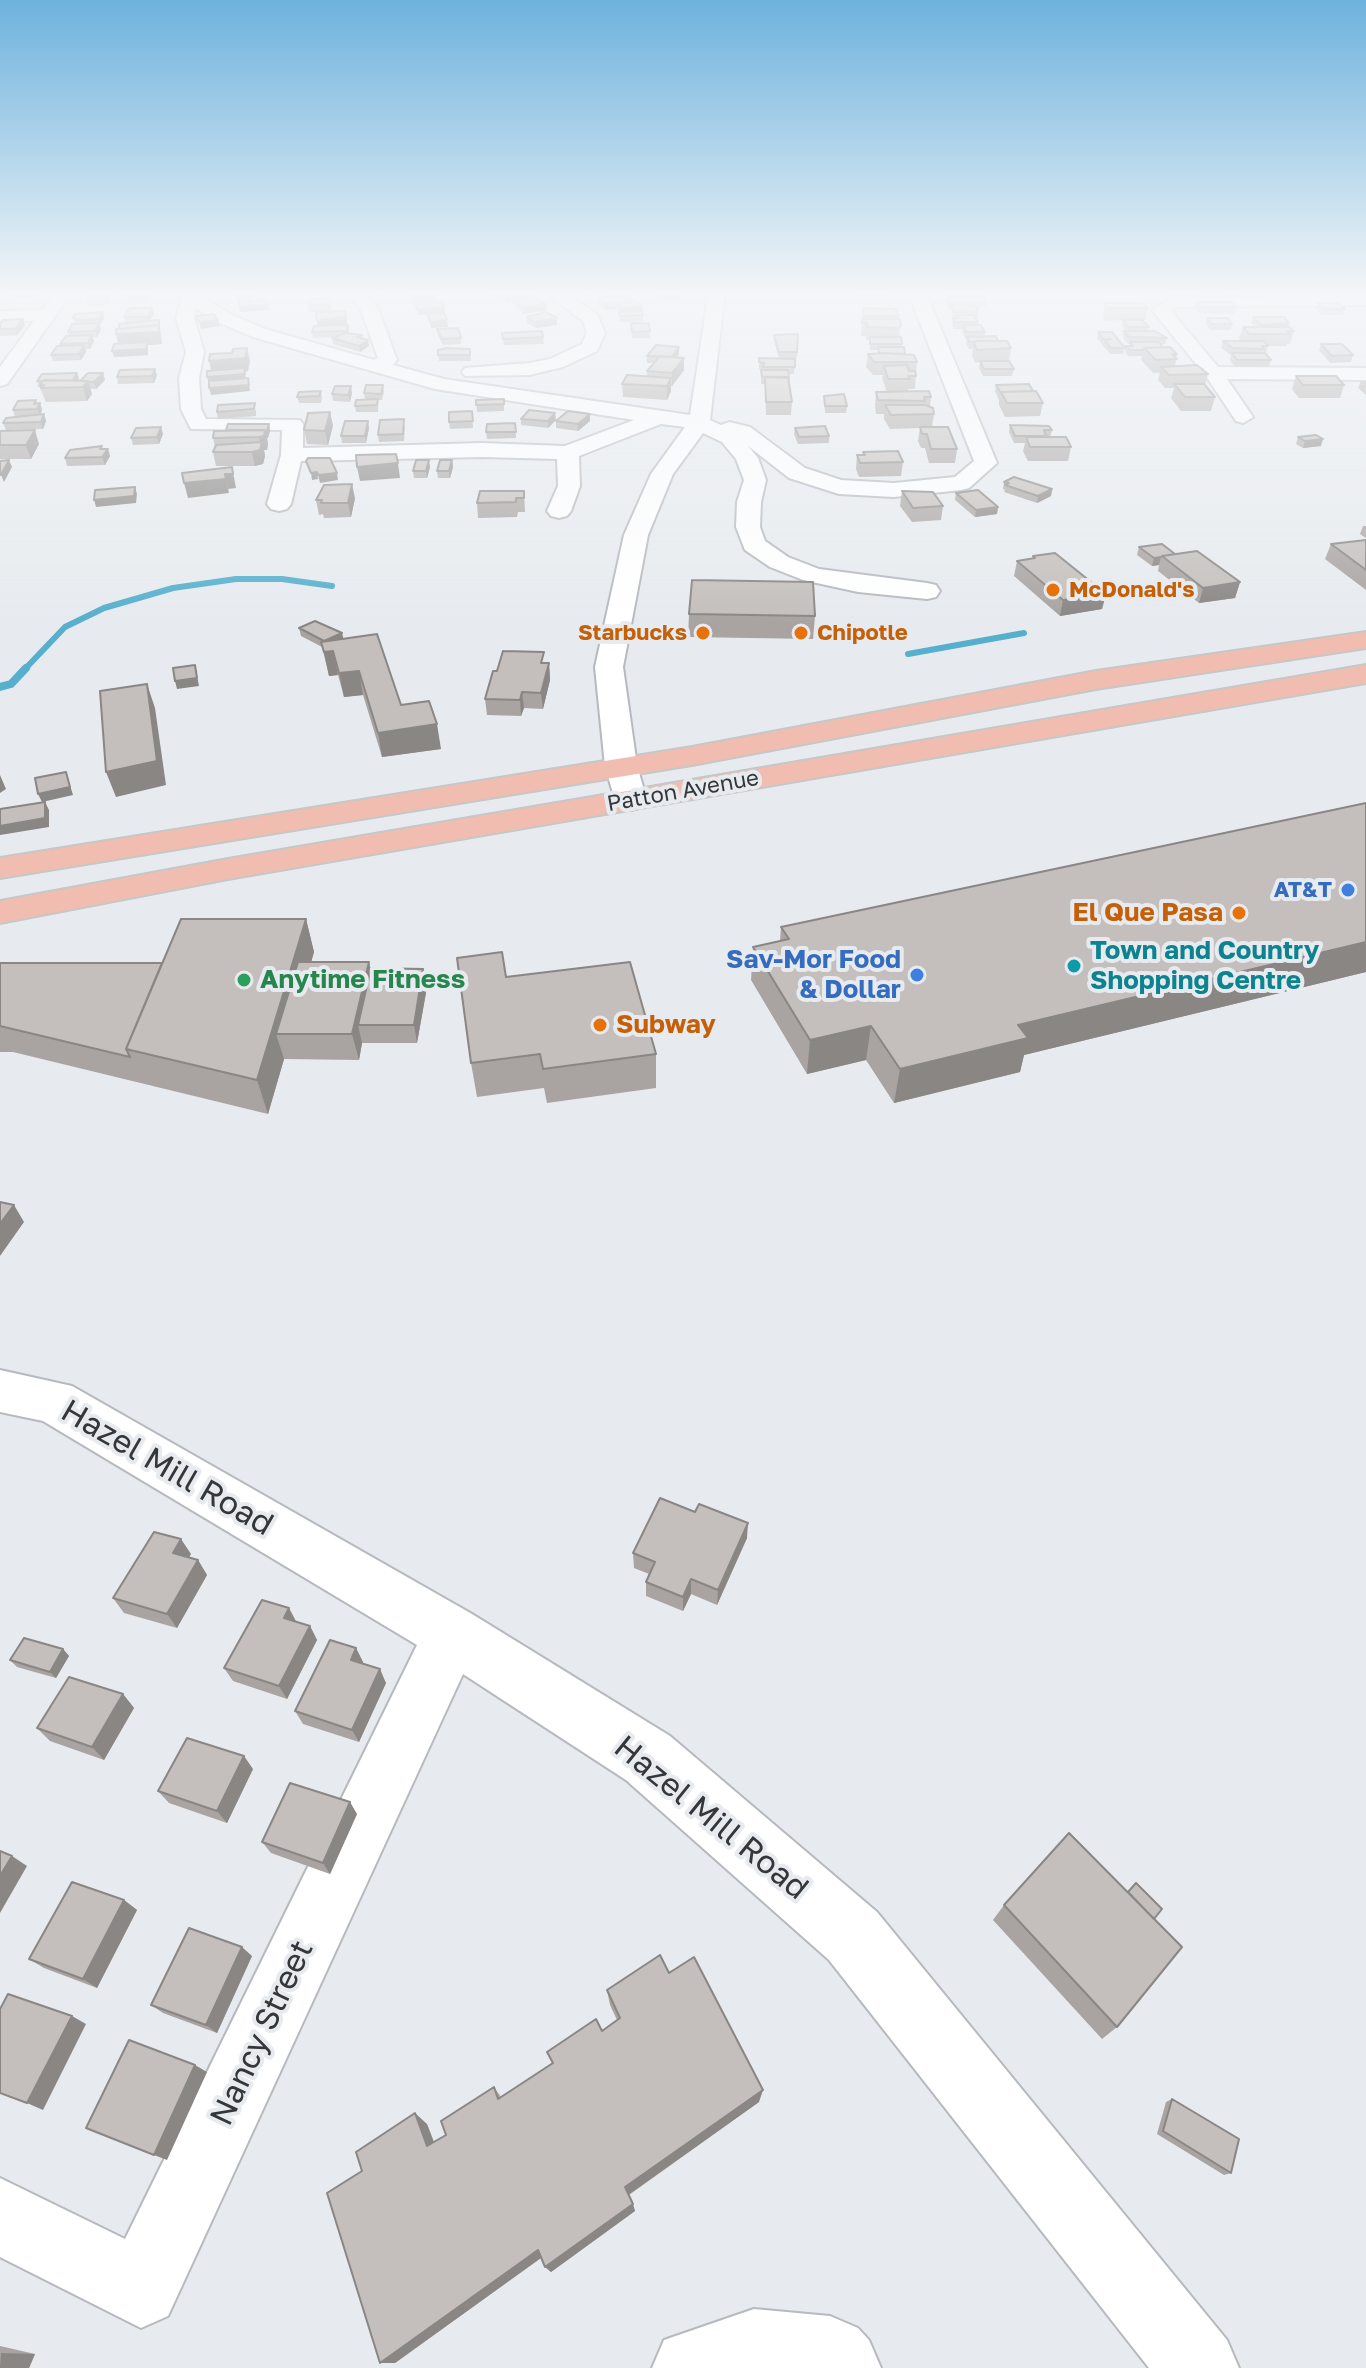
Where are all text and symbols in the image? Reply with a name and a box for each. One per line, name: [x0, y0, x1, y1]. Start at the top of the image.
place label: McDonald's: [1069, 577, 1195, 603]
marker: McDonald's: [1044, 581, 1062, 599]
place label: Starbucks: [578, 620, 687, 646]
place label: Chipotle: [817, 620, 908, 646]
marker: Starbucks: [694, 624, 712, 642]
marker: Chipotle: [792, 624, 810, 642]
street label: Patton Avenue: [605, 765, 761, 817]
place label: AT&T: [1274, 877, 1332, 903]
marker: AT&T: [1339, 881, 1357, 899]
place label: El Que Pasa: [1072, 897, 1223, 929]
marker: El Que Pasa: [1230, 904, 1248, 922]
place label: Town and Country Shopping Centre: [1090, 935, 1319, 996]
place label: Sav-Mor Food & Dollar: [726, 944, 901, 1006]
marker: Town and Country Shopping Centre: [1065, 957, 1083, 975]
place label: Anytime Fitness: [260, 964, 465, 996]
marker: Sav-Mor Food & Dollar: [908, 966, 926, 984]
marker: Anytime Fitness: [235, 971, 253, 989]
place label: Subway: [616, 1009, 716, 1041]
marker: Subway: [591, 1016, 609, 1034]
street label: Hazel Mill Road: [54, 1392, 280, 1544]
street label: Hazel Mill Road: [606, 1728, 816, 1908]
street label: Nancy Street: [202, 1934, 322, 2132]

